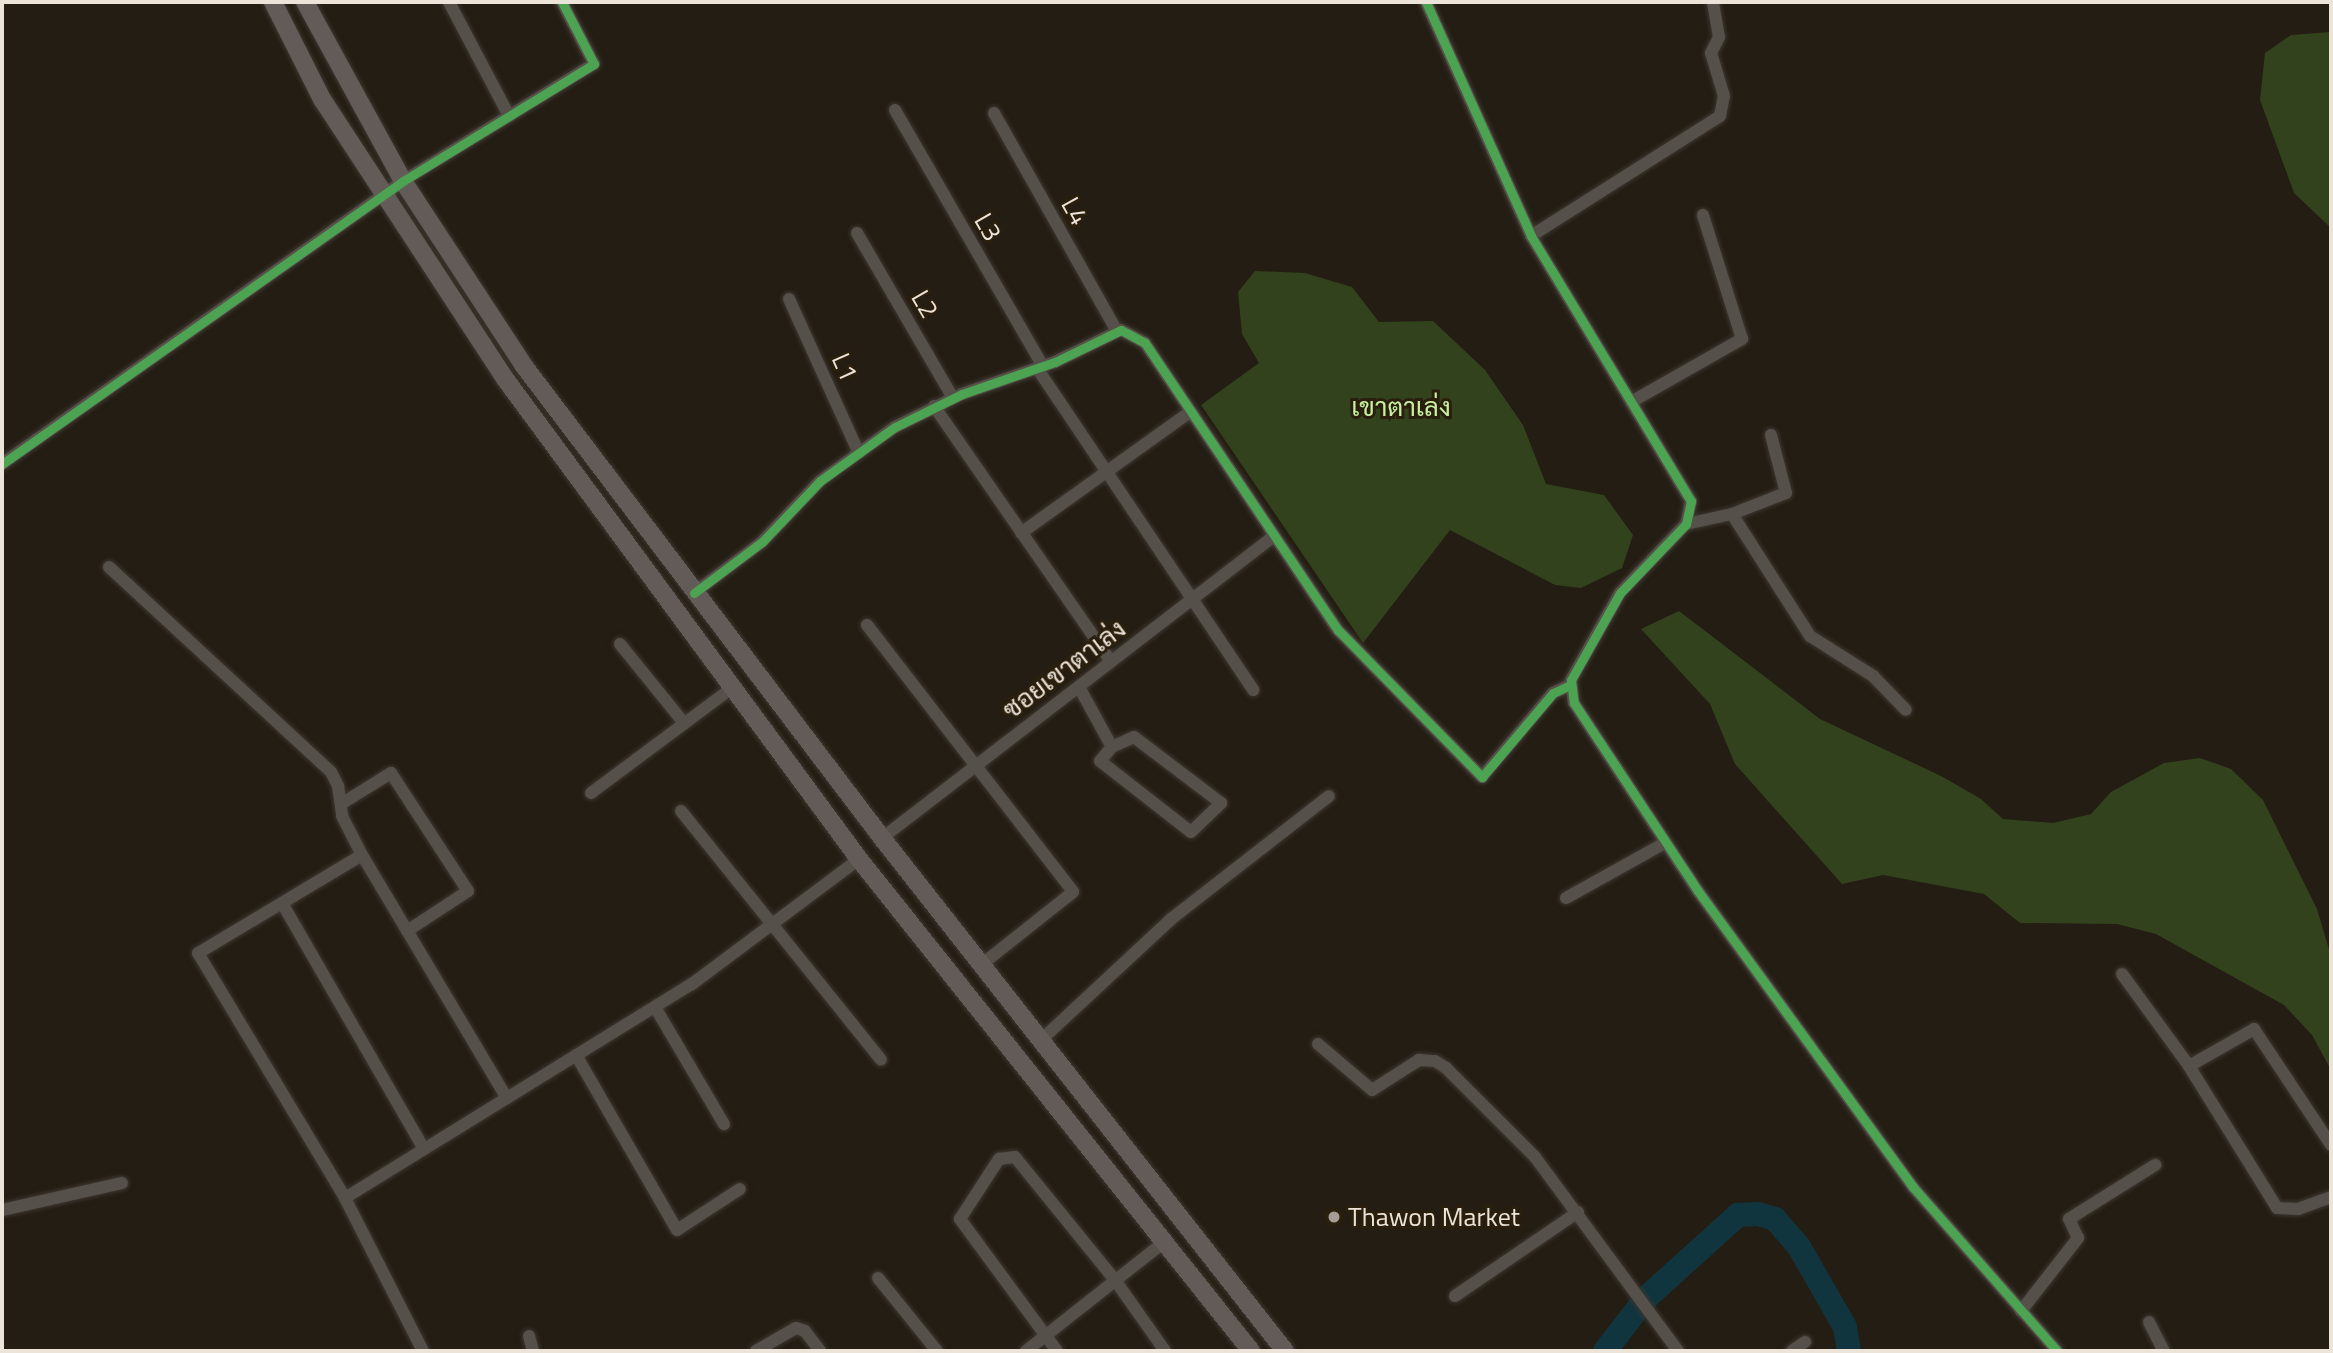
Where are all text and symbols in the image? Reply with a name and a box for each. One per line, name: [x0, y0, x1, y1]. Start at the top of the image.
street label: L4: [1055, 192, 1095, 230]
street label: L3: [968, 208, 1008, 246]
street label: L2: [905, 285, 945, 323]
street label: L1: [825, 348, 865, 386]
park label: เขาตาเล่ง: [1351, 391, 1451, 423]
street label: ซอยเขาตาเล่ง: [996, 613, 1132, 725]
place label: Thawon Market: [1348, 1201, 1520, 1233]
marker: Thawon Market: [1326, 1209, 1342, 1225]

